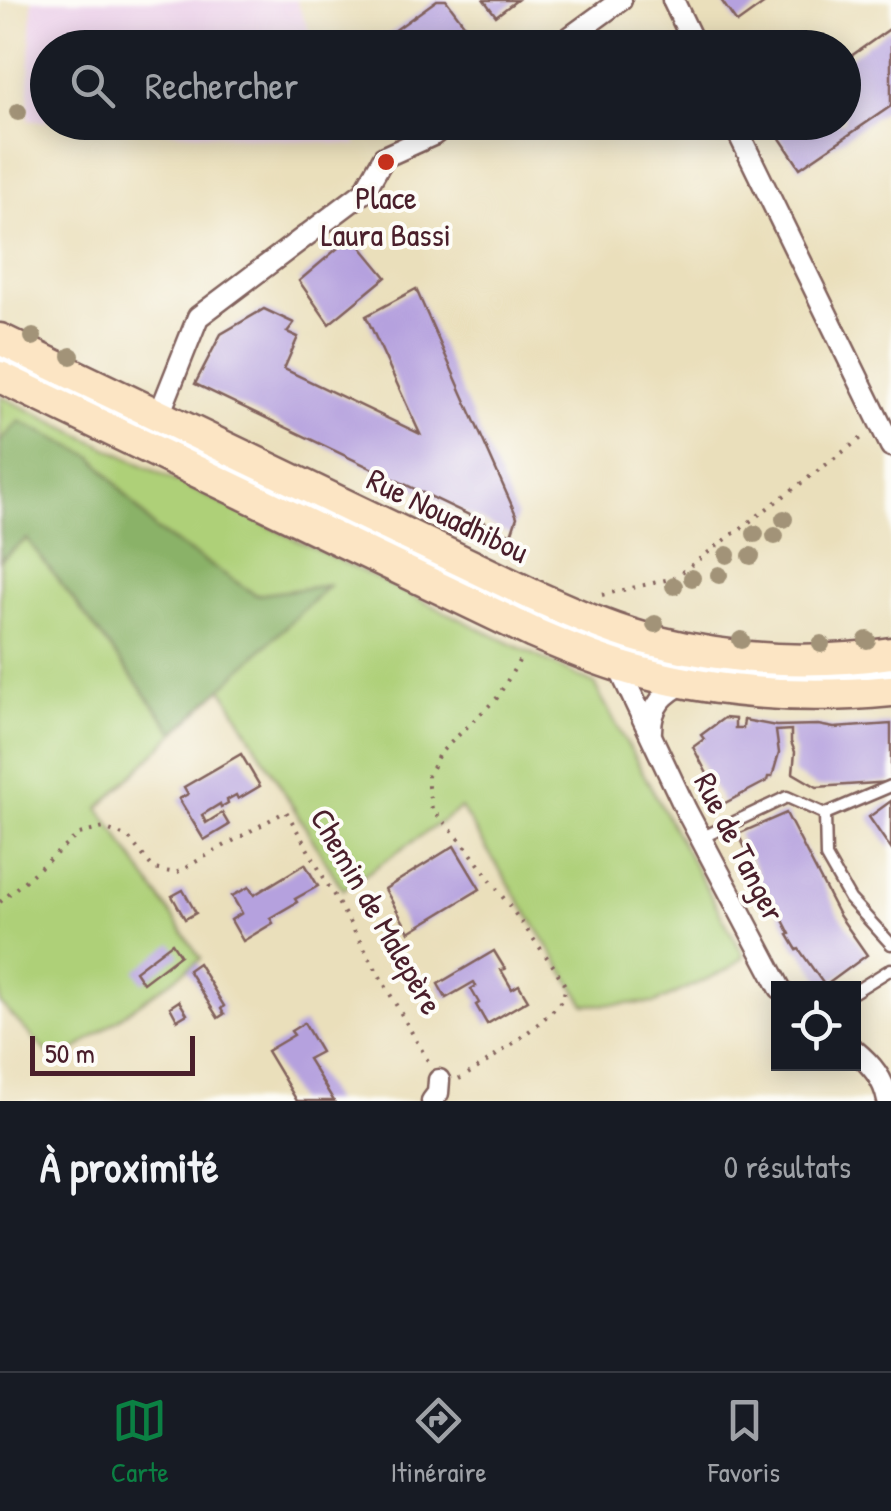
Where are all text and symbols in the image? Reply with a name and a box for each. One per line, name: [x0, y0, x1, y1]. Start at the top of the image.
search box: [30, 30, 861, 140]
icon: search: [65, 58, 120, 113]
text: Rechercher: [145, 59, 298, 111]
marker: Place Laura Bassi: [375, 151, 397, 173]
place label: Place Laura Bassi: [321, 176, 451, 256]
street label: Rue Nouadhibou: [360, 457, 536, 573]
street label: Rue de Tanger: [684, 765, 796, 929]
street label: Chemin de Malepère: [301, 800, 454, 1022]
map controls: [771, 981, 861, 1071]
button: locate: [771, 981, 861, 1071]
scale bar: [30, 1031, 195, 1076]
text: 50 m: [45, 1034, 95, 1072]
text: À proximité: [40, 1138, 219, 1195]
text: 0 résultats: [724, 1145, 851, 1188]
tab: Carte: [111, 1393, 169, 1491]
tab: Itinéraire: [390, 1393, 487, 1491]
tab: Favoris: [708, 1393, 780, 1491]

